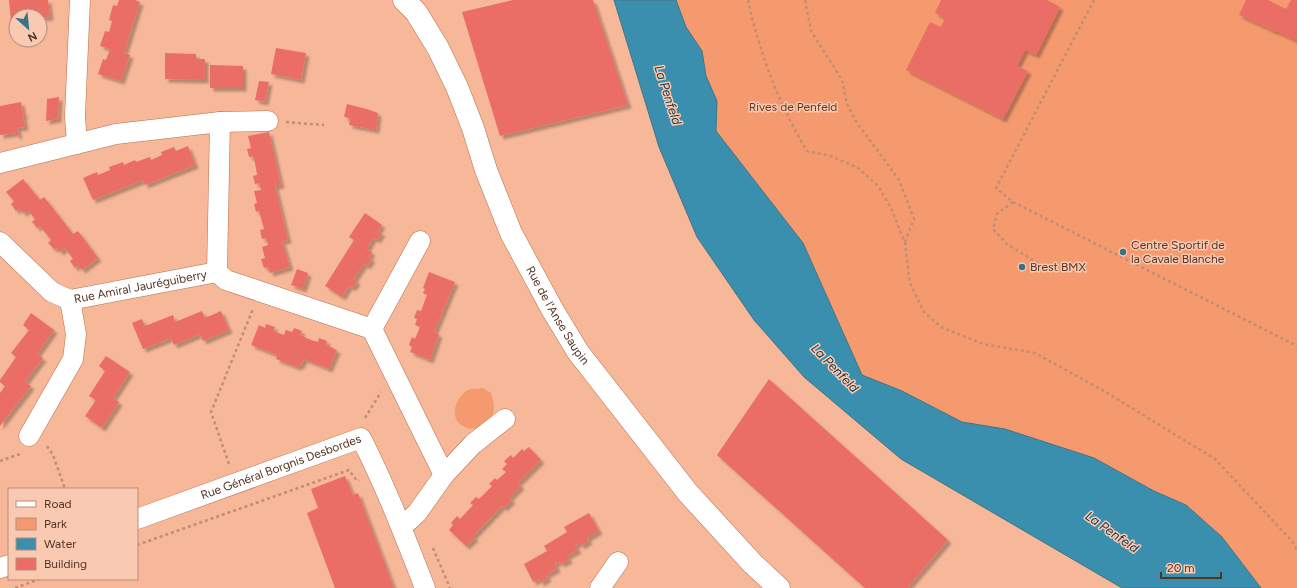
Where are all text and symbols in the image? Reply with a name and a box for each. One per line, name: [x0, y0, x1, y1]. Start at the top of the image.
north arrow: [8, 8, 48, 48]
text: N: [26, 29, 39, 44]
water label: La Penfeld: [651, 63, 685, 127]
park label: Rives de Penfeld: [749, 100, 837, 114]
place label: Centre Sportif de la Cavale Blanche: [1131, 238, 1225, 266]
marker: Centre Sportif de la Cavale Blanche: [1118, 247, 1128, 257]
place label: Brest BMX: [1030, 260, 1087, 274]
marker: Brest BMX: [1017, 262, 1027, 272]
street label: Rue de l'Anse Saupin: [523, 264, 592, 368]
street label: Rue Amiral Jauréguiberry: [73, 267, 209, 306]
water label: La Penfeld: [808, 341, 862, 396]
street label: Rue Général Borgnis Desbordes: [199, 431, 363, 502]
legend: [8, 488, 138, 580]
text: Road: [44, 497, 72, 511]
water label: La Penfeld: [1082, 508, 1142, 556]
text: Park: [44, 517, 67, 531]
text: Water: [44, 537, 76, 551]
scale bar: [1161, 554, 1221, 580]
text: Building: [44, 557, 87, 571]
text: 20 m: [1167, 561, 1195, 575]

